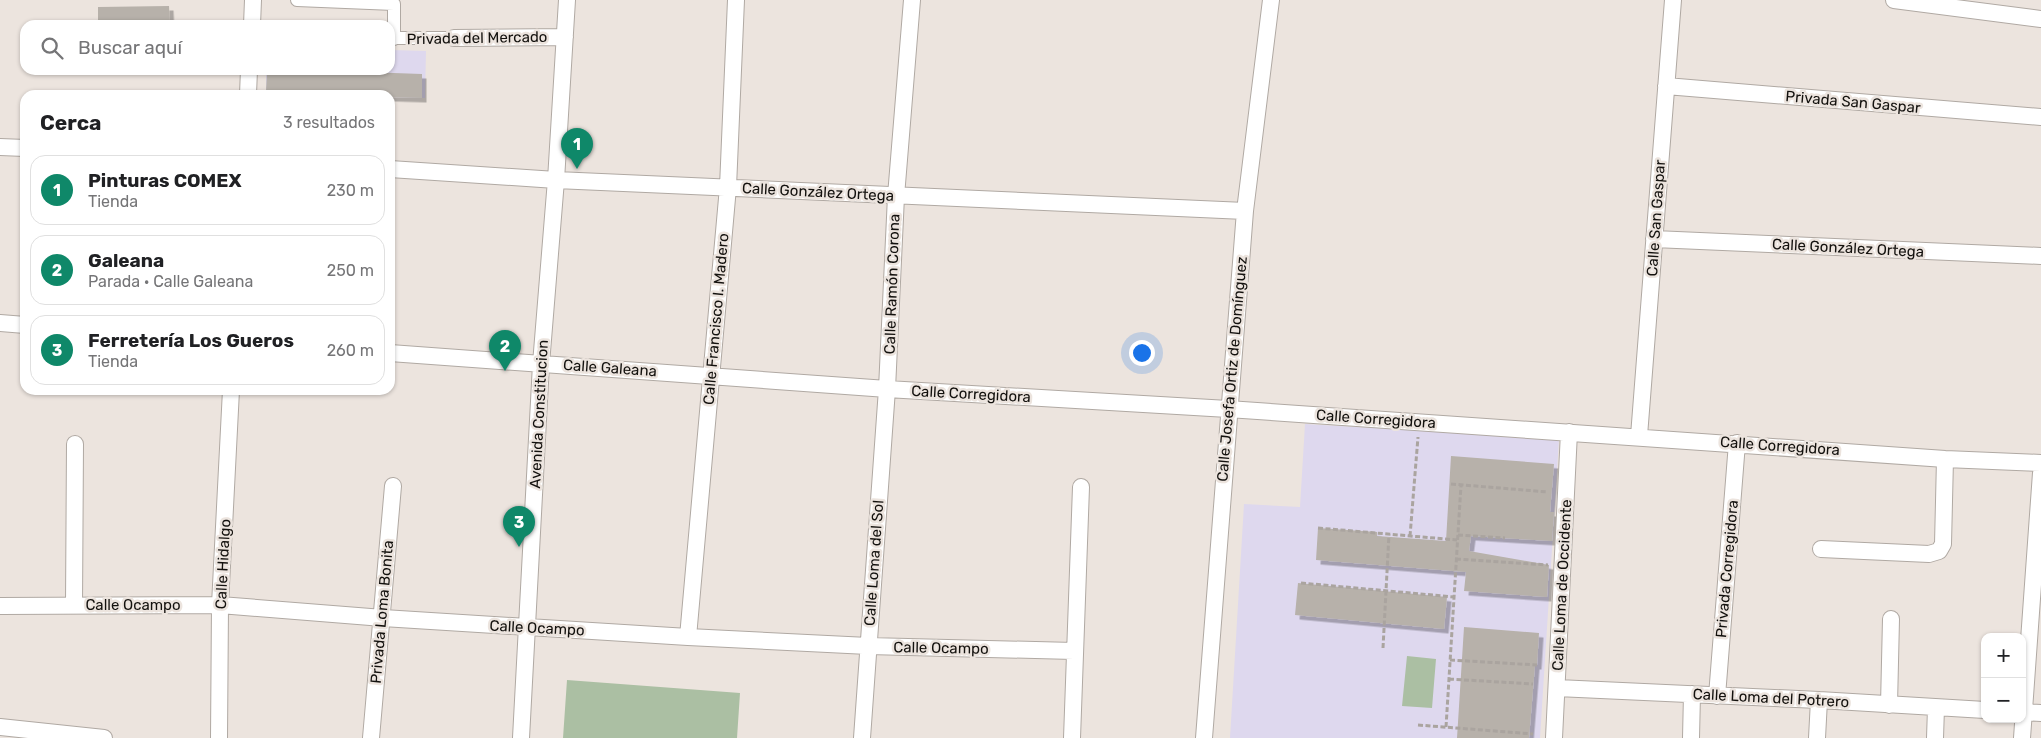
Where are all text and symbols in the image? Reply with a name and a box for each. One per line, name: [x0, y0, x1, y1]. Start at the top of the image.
search box: [20, 20, 395, 75]
street label: Privada del Mercado: [406, 28, 548, 48]
icon: search: [38, 34, 66, 62]
text: Buscar aquí: [78, 36, 182, 59]
street label: Privada San Gaspar: [1785, 87, 1922, 117]
text: Cerca: [40, 110, 101, 135]
text: 3 resultados: [283, 113, 375, 132]
pin: 1: [561, 128, 593, 169]
street label: Calle San Gaspar: [1643, 159, 1669, 277]
text: Pinturas COMEX: [88, 169, 242, 192]
street label: Calle González Ortega: [742, 179, 894, 205]
text: 1: [53, 181, 61, 200]
text: 230 m: [327, 181, 374, 200]
text: Tienda: [88, 192, 138, 211]
street label: Calle Ramón Corona: [881, 213, 903, 355]
street label: Calle Francisco I. Madero: [700, 232, 732, 406]
street label: Calle González Ortega: [1772, 235, 1924, 261]
text: Galeana: [88, 249, 164, 272]
street label: Calle Josefa Ortiz de Domínguez: [1213, 255, 1251, 482]
text: 2: [52, 261, 62, 280]
text: 250 m: [327, 261, 374, 280]
text: Parada · Calle Galeana: [88, 272, 253, 291]
text: Ferretería Los Gueros: [88, 329, 294, 352]
pin: 2: [489, 330, 521, 371]
street label: Avenida Constitucion: [526, 339, 552, 489]
your location: [1129, 340, 1155, 366]
text: 3: [52, 341, 62, 360]
text: 260 m: [327, 341, 374, 360]
text: Tienda: [88, 352, 138, 371]
street label: Calle Galeana: [563, 356, 657, 380]
street label: Calle Corregidora: [911, 382, 1031, 406]
street label: Calle Corregidora: [1316, 406, 1436, 432]
street label: Calle Corregidora: [1720, 433, 1840, 459]
street label: Calle Loma del Sol: [861, 499, 887, 627]
street label: Calle Loma de Occidente: [1549, 499, 1575, 671]
street label: Privada Corregidora: [1712, 499, 1742, 639]
pin: 3: [503, 506, 535, 547]
street label: Calle Hidalgo: [212, 518, 234, 610]
street label: Privada Loma Bonita: [367, 540, 397, 684]
street label: Calle Ocampo: [85, 596, 181, 614]
street label: Calle Ocampo: [489, 617, 585, 639]
map controls: [1981, 633, 2026, 723]
button: +: [1981, 633, 2026, 678]
street label: Calle Ocampo: [893, 638, 989, 658]
button: −: [1981, 678, 2026, 723]
street label: Calle Loma del Potrero: [1692, 685, 1850, 711]

